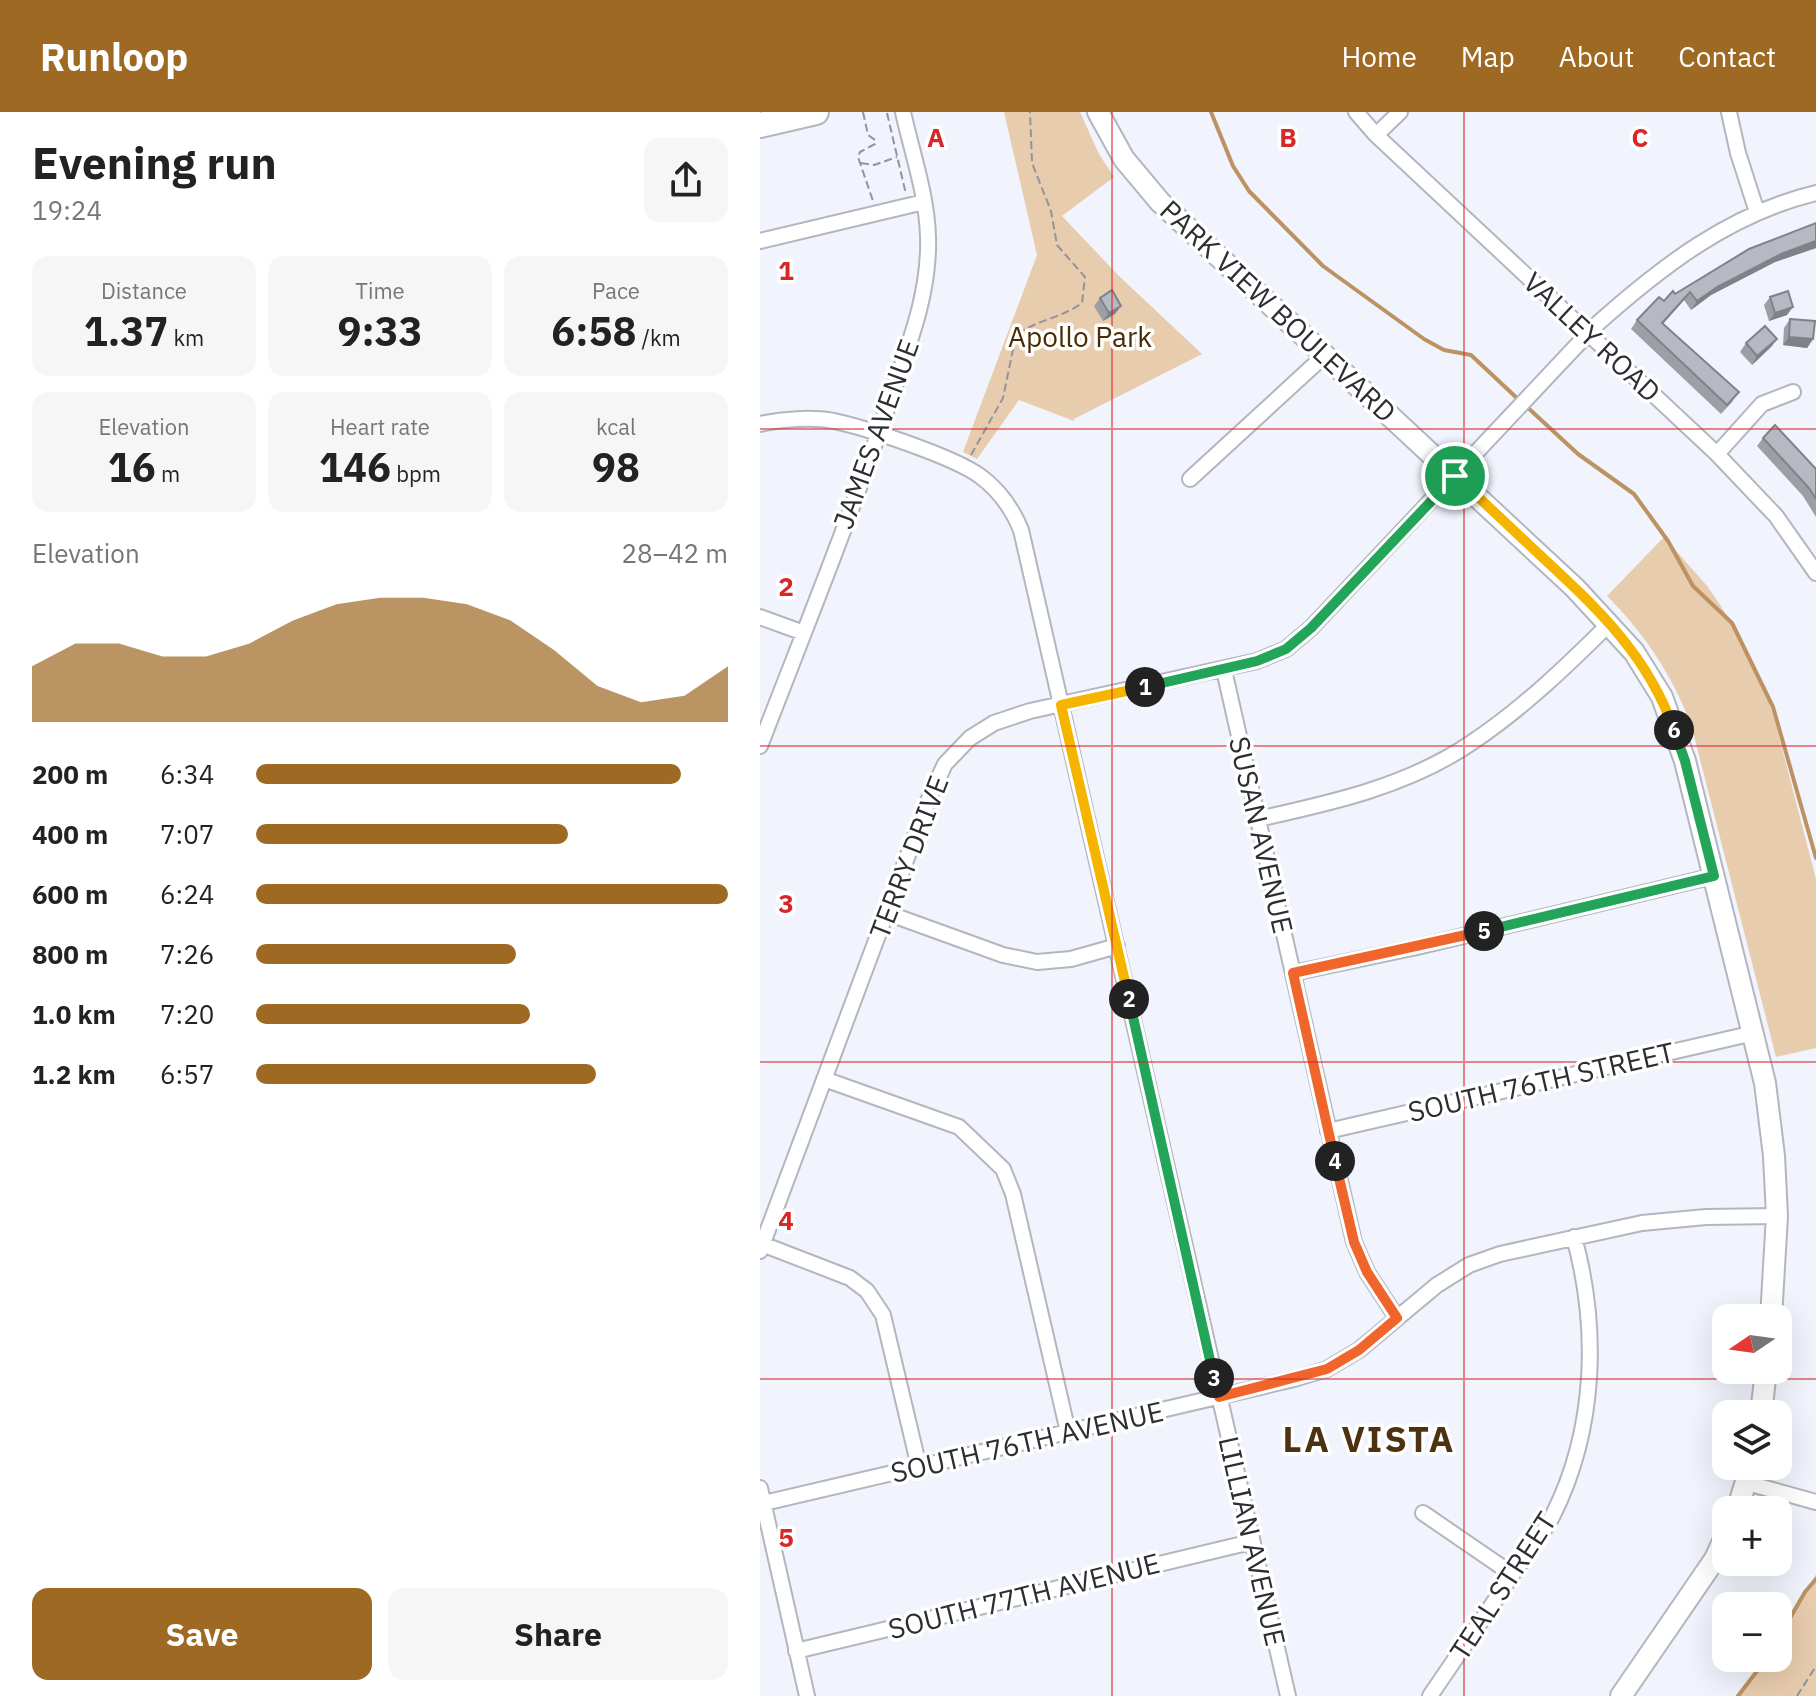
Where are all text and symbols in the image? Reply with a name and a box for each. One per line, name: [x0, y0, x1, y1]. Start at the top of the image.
text: Runloop: [40, 32, 188, 81]
text: Home: [1341, 38, 1417, 75]
text: Map: [1461, 38, 1515, 75]
text: About: [1559, 38, 1634, 75]
text: Contact: [1678, 38, 1776, 75]
text: A: [927, 120, 945, 154]
text: B: [1279, 120, 1297, 154]
text: C: [1632, 120, 1649, 154]
text: Evening run: [32, 134, 277, 191]
button: share: [644, 138, 728, 222]
street label: PARK VIEW BOULEVARD: [1152, 191, 1404, 430]
text: 19:24: [32, 193, 102, 227]
text: 1: [778, 253, 794, 287]
street label: VALLEY ROAD: [1516, 264, 1669, 410]
text: Distance: [101, 276, 187, 305]
text: Time: [355, 276, 405, 305]
text: Pace: [592, 276, 640, 305]
text: 1.37: [84, 305, 168, 357]
text: 9:33: [337, 305, 423, 357]
text: 6:58: [551, 305, 636, 357]
park label: Apollo Park: [1008, 318, 1152, 355]
text: km: [168, 323, 204, 352]
text: /km: [636, 323, 681, 352]
street label: JAMES AVENUE: [824, 334, 927, 534]
text: Elevation: [98, 412, 190, 441]
text: Heart rate: [330, 412, 430, 441]
text: kcal: [596, 412, 636, 441]
text: 16: [108, 441, 156, 493]
text: 146: [319, 441, 391, 493]
text: 98: [592, 441, 640, 493]
pin: [1421, 442, 1489, 510]
icon: arrive: [1433, 454, 1477, 498]
text: m: [156, 459, 180, 488]
text: bpm: [391, 459, 441, 488]
text: Elevation: [32, 536, 140, 570]
text: 28–42 m: [621, 536, 728, 570]
text: 2: [778, 569, 794, 603]
pin: 1: [1125, 667, 1165, 707]
text: 1: [1138, 672, 1152, 701]
pin: 6: [1654, 710, 1694, 750]
text: 6: [1667, 715, 1681, 744]
street label: SUSAN AVENUE: [1221, 733, 1302, 937]
text: 200 m: [32, 757, 108, 791]
text: 6:34: [160, 757, 214, 791]
street label: TERRY DRIVE: [861, 770, 957, 944]
text: 400 m: [32, 817, 108, 851]
text: 7:07: [160, 817, 214, 851]
text: 600 m: [32, 877, 108, 911]
text: 6:24: [160, 877, 214, 911]
text: 3: [778, 886, 794, 920]
pin: 5: [1464, 911, 1504, 951]
text: 5: [1477, 916, 1491, 945]
text: 800 m: [32, 937, 108, 971]
text: 7:26: [160, 937, 214, 971]
pin: 2: [1109, 979, 1149, 1019]
text: 2: [1122, 984, 1136, 1013]
text: 1.0 km: [32, 997, 116, 1031]
text: 7:20: [160, 997, 214, 1031]
street label: SOUTH 76TH STREET: [1404, 1033, 1678, 1130]
text: 1.2 km: [32, 1057, 116, 1091]
text: 6:57: [160, 1057, 214, 1091]
pin: 4: [1315, 1141, 1355, 1181]
text: 4: [1328, 1146, 1342, 1175]
text: 4: [778, 1203, 794, 1237]
north arrow: [1712, 1304, 1792, 1384]
map controls: [1712, 1304, 1792, 1672]
pin: 3: [1194, 1358, 1234, 1398]
text: 3: [1207, 1363, 1221, 1392]
street label: SOUTH 76TH AVENUE: [887, 1392, 1167, 1491]
button: layers: [1712, 1400, 1792, 1480]
district label: LA VISTA: [1283, 1415, 1455, 1462]
street label: LILLIAN AVENUE: [1210, 1432, 1295, 1649]
button: +: [1712, 1496, 1792, 1576]
street label: TEAL STREET: [1441, 1505, 1564, 1667]
text: 5: [778, 1520, 794, 1554]
street label: SOUTH 77TH AVENUE: [884, 1544, 1164, 1647]
button: Save: [32, 1588, 372, 1680]
button: Share: [388, 1588, 728, 1680]
button: −: [1712, 1592, 1792, 1672]

